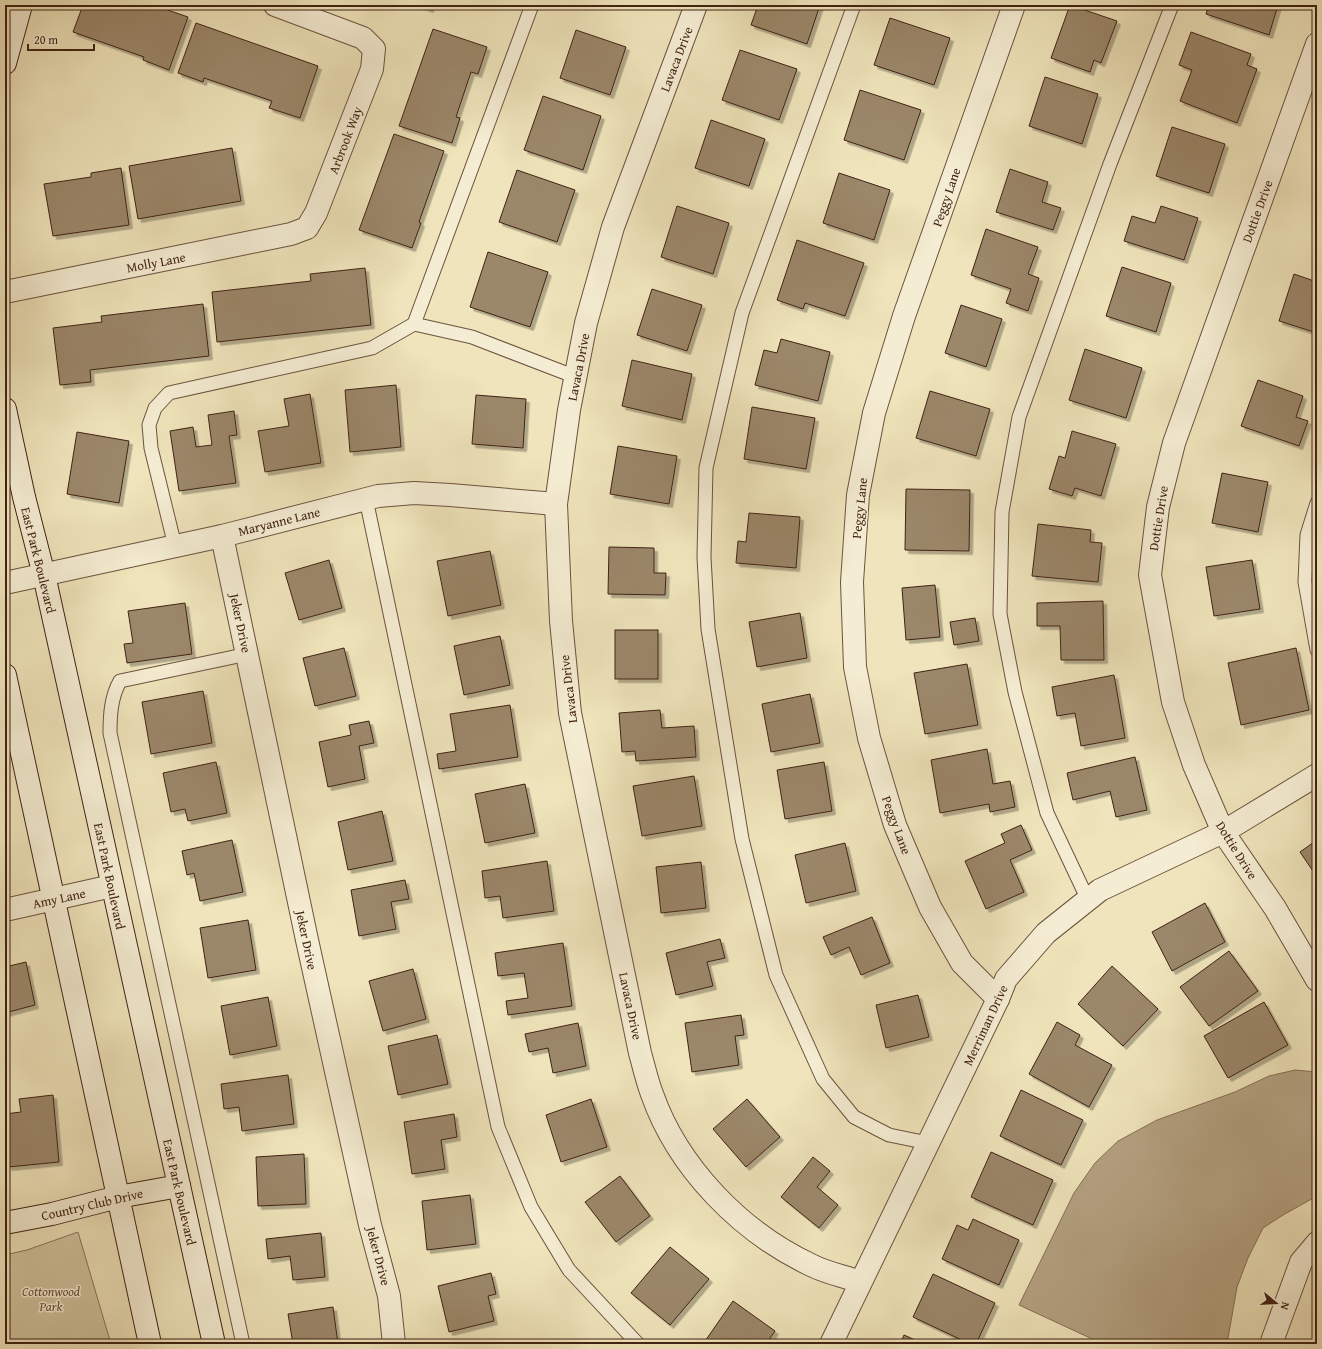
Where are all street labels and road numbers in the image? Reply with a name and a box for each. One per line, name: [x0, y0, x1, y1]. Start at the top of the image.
street label: Lavaca Drive: [655, 24, 698, 95]
street label: Arbrook Way: [324, 103, 367, 177]
street label: Peggy Lane: [928, 165, 965, 229]
street label: Dottie Drive: [1237, 177, 1278, 245]
street label: Molly Lane: [125, 247, 187, 278]
street label: Lavaca Drive: [563, 332, 594, 403]
street label: Peggy Lane: [847, 477, 872, 540]
street label: Dottie Drive: [1144, 484, 1173, 552]
street label: Maryanne Lane: [236, 502, 322, 541]
street label: East Park Boulevard: [16, 505, 61, 615]
street label: Jeker Drive: [225, 590, 256, 654]
street label: Lavaca Drive: [555, 654, 582, 724]
street label: Peggy Lane: [877, 793, 916, 857]
street label: Dottie Drive: [1211, 817, 1262, 883]
street label: East Park Boulevard: [89, 821, 130, 931]
street label: Amy Lane: [31, 884, 87, 913]
street label: Jeker Drive: [291, 907, 322, 971]
street label: Lavaca Drive: [614, 971, 647, 1042]
street label: Merriman Drive: [958, 982, 1012, 1069]
street label: East Park Boulevard: [158, 1137, 201, 1247]
street label: Country Club Drive: [39, 1184, 145, 1225]
street label: Jeker Drive: [361, 1223, 395, 1288]

